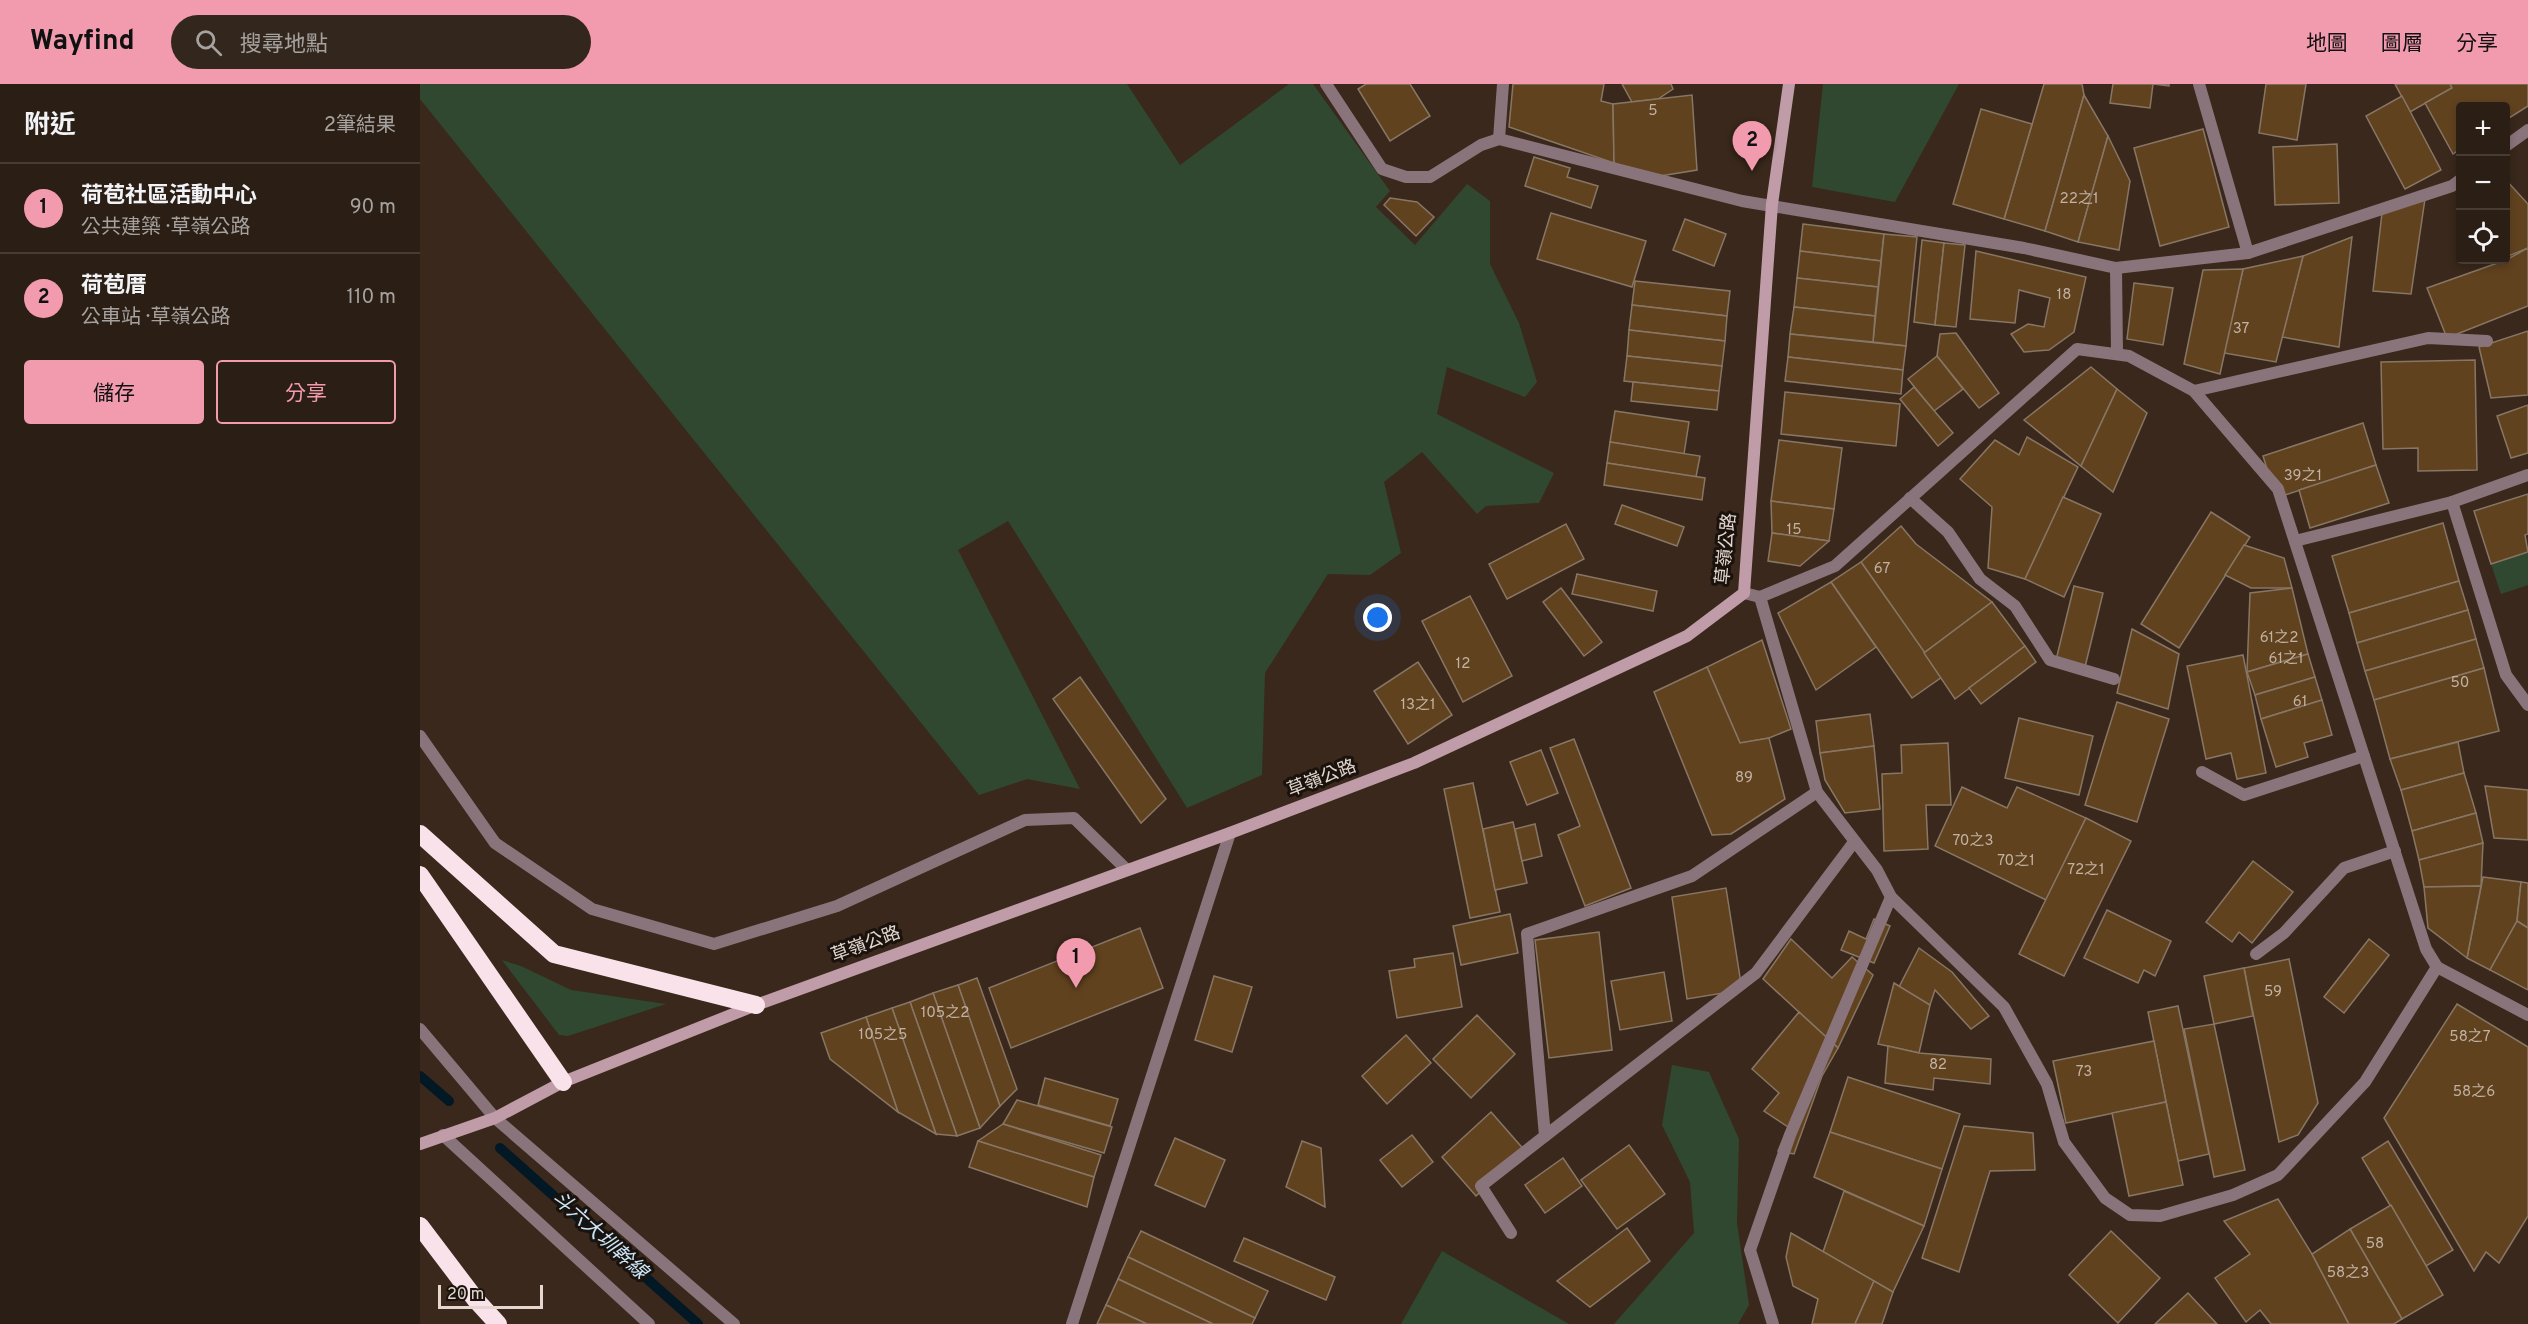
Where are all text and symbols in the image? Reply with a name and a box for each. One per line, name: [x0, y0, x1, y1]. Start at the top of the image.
search box: [171, 15, 591, 69]
text: Wayfind: [30, 24, 135, 60]
icon: search: [192, 26, 225, 59]
text: 地圖: [2306, 31, 2348, 58]
text: 圖層: [2381, 31, 2423, 58]
text: 分享: [2456, 31, 2498, 58]
text: 搜尋地點: [240, 32, 328, 59]
house number: 5: [1648, 102, 1658, 121]
map controls: [2456, 102, 2510, 264]
button: +: [2456, 102, 2510, 156]
text: 附近: [24, 110, 76, 143]
text: 2筆結果: [324, 113, 396, 139]
pin: 2: [1732, 122, 1772, 171]
button: −: [2456, 156, 2510, 210]
text: 荷苞社區活動中心: [81, 183, 257, 210]
house number: 22之1: [2060, 190, 2098, 209]
text: 1: [40, 195, 48, 221]
text: 90 m: [350, 195, 396, 221]
button: locate: [2456, 210, 2510, 264]
text: 公共建築 · 草嶺公路: [81, 215, 250, 241]
text: 荷苞厝: [81, 273, 147, 300]
text: 2: [37, 285, 50, 311]
text: 110 m: [347, 285, 396, 311]
house number: 18: [2057, 286, 2071, 305]
text: 公車站 · 草嶺公路: [81, 305, 230, 331]
house number: 37: [2233, 320, 2250, 339]
button: 儲存: [24, 360, 204, 424]
button: 分享: [216, 360, 396, 424]
house number: 39之1: [2284, 467, 2322, 486]
street label: 草嶺公路: [1712, 512, 1742, 586]
house number: 15: [1787, 521, 1801, 540]
house number: 67: [1874, 560, 1890, 579]
your location: [1363, 603, 1392, 632]
house number: 61之2: [2260, 629, 2298, 648]
house number: 61之1: [2268, 650, 2304, 669]
house number: 12: [1456, 655, 1470, 674]
house number: 50: [2451, 674, 2469, 693]
house number: 61: [2293, 693, 2307, 712]
house number: 13之1: [1400, 696, 1436, 715]
street label: 草嶺公路: [1284, 755, 1360, 803]
house number: 89: [1735, 769, 1753, 788]
house number: 70之3: [1952, 832, 1994, 851]
house number: 70之1: [1997, 852, 2035, 871]
house number: 72之1: [2067, 861, 2105, 880]
street label: 草嶺公路: [828, 922, 904, 968]
pin: 1: [1056, 938, 1096, 988]
house number: 59: [2264, 983, 2282, 1002]
house number: 105之2: [921, 1004, 969, 1023]
house number: 105之5: [859, 1026, 907, 1045]
house number: 58之7: [2449, 1028, 2491, 1047]
house number: 82: [1929, 1056, 1947, 1075]
house number: 73: [2076, 1063, 2092, 1082]
house number: 58之6: [2453, 1083, 2495, 1102]
water label: 斗六大圳幹線: [546, 1186, 654, 1287]
house number: 58: [2366, 1235, 2384, 1254]
house number: 58之3: [2327, 1264, 2369, 1283]
scale bar: [438, 1282, 543, 1310]
text: 20 m: [447, 1285, 484, 1305]

